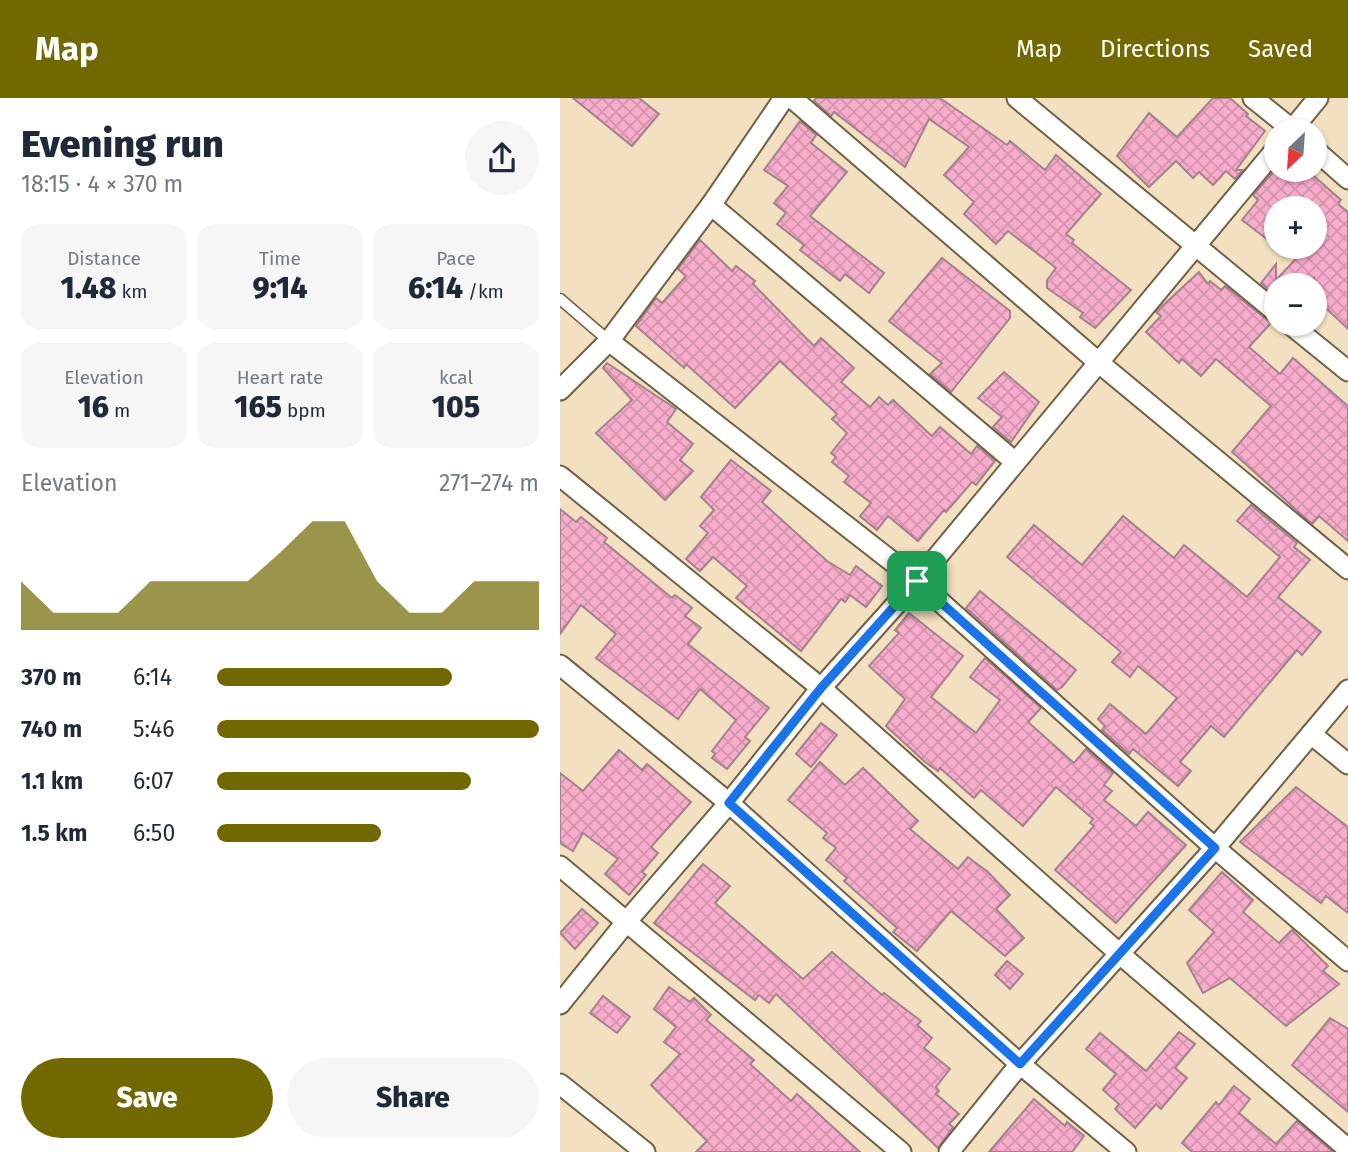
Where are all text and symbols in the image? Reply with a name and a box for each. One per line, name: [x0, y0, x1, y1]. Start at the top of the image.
text: Map: [35, 29, 99, 69]
text: Map: [1016, 35, 1062, 63]
text: Directions: [1100, 35, 1210, 63]
text: Saved: [1248, 35, 1313, 63]
north arrow: [1264, 119, 1326, 182]
map controls: [1264, 119, 1327, 336]
text: Evening run: [21, 121, 224, 167]
button: share: [465, 121, 539, 195]
text: 18:15 · 4 × 370 m: [21, 170, 183, 198]
button: +: [1264, 196, 1327, 259]
text: Distance: [67, 247, 141, 270]
text: Time: [259, 247, 301, 270]
text: Pace: [436, 247, 476, 270]
text: 1.48: [61, 270, 116, 306]
text: 9:14: [253, 270, 307, 306]
text: 6:14: [408, 270, 463, 306]
button: −: [1264, 273, 1327, 336]
text: km: [116, 280, 147, 303]
text: /km: [463, 280, 504, 303]
text: Elevation: [64, 366, 144, 389]
text: Heart rate: [237, 366, 323, 389]
text: kcal: [439, 366, 473, 389]
text: 16: [78, 389, 109, 425]
text: 165: [234, 389, 282, 425]
text: 105: [432, 389, 480, 425]
text: m: [109, 399, 130, 422]
text: bpm: [282, 399, 326, 422]
text: Elevation: [21, 469, 117, 497]
text: 271–274 m: [439, 469, 539, 497]
pin: [887, 551, 947, 611]
icon: arrive: [898, 562, 936, 600]
text: 370 m: [21, 663, 82, 691]
text: 6:14: [133, 663, 172, 691]
text: 740 m: [21, 715, 82, 743]
text: 5:46: [133, 715, 174, 743]
text: 1.1 km: [21, 767, 83, 795]
text: 6:07: [133, 767, 173, 795]
text: 1.5 km: [21, 819, 87, 847]
text: 6:50: [133, 819, 175, 847]
button: Save: [21, 1058, 273, 1138]
button: Share: [287, 1058, 539, 1138]

